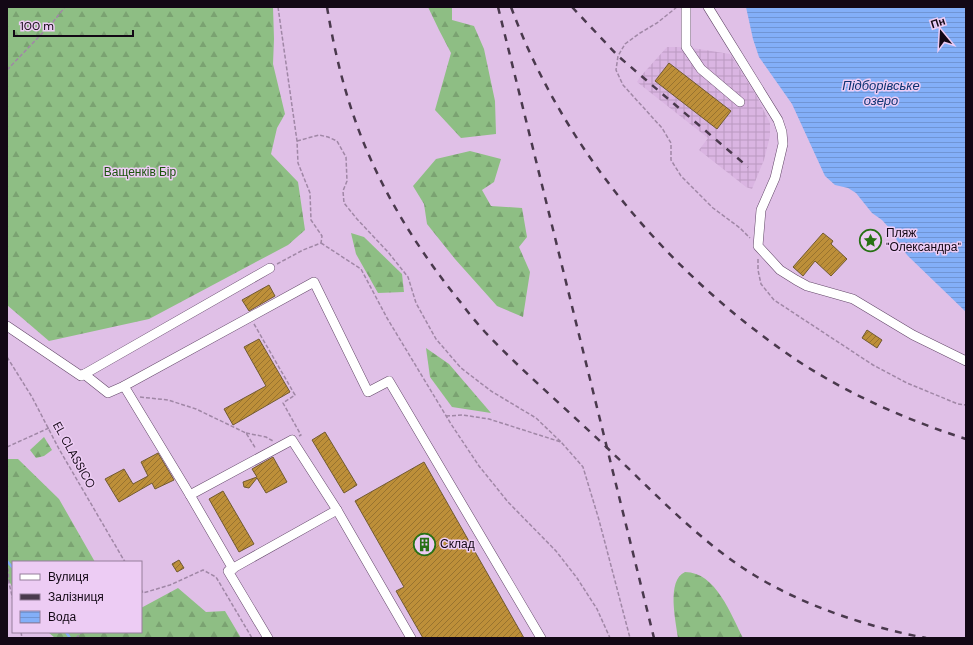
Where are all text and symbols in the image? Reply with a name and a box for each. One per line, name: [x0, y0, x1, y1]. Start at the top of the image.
scale bar: [14, 12, 133, 38]
north arrow: [921, 12, 961, 52]
text: Пн: [929, 14, 947, 31]
text: 100 m: [20, 18, 54, 34]
water label: Підборівське озеро: [842, 77, 920, 109]
park label: Ващенків Бір: [104, 164, 177, 180]
place label: Пляж "Олександра": [886, 225, 961, 255]
place icon: Пляж "Олександра": [857, 227, 883, 253]
street label: EL CLASSICO: [49, 419, 99, 491]
building icon: Склад: [412, 531, 438, 557]
place label: Склад: [440, 536, 475, 552]
legend: [12, 561, 142, 633]
text: Вулиця: [48, 569, 89, 585]
text: Залізниця: [48, 589, 104, 605]
text: Вода: [48, 609, 76, 625]

